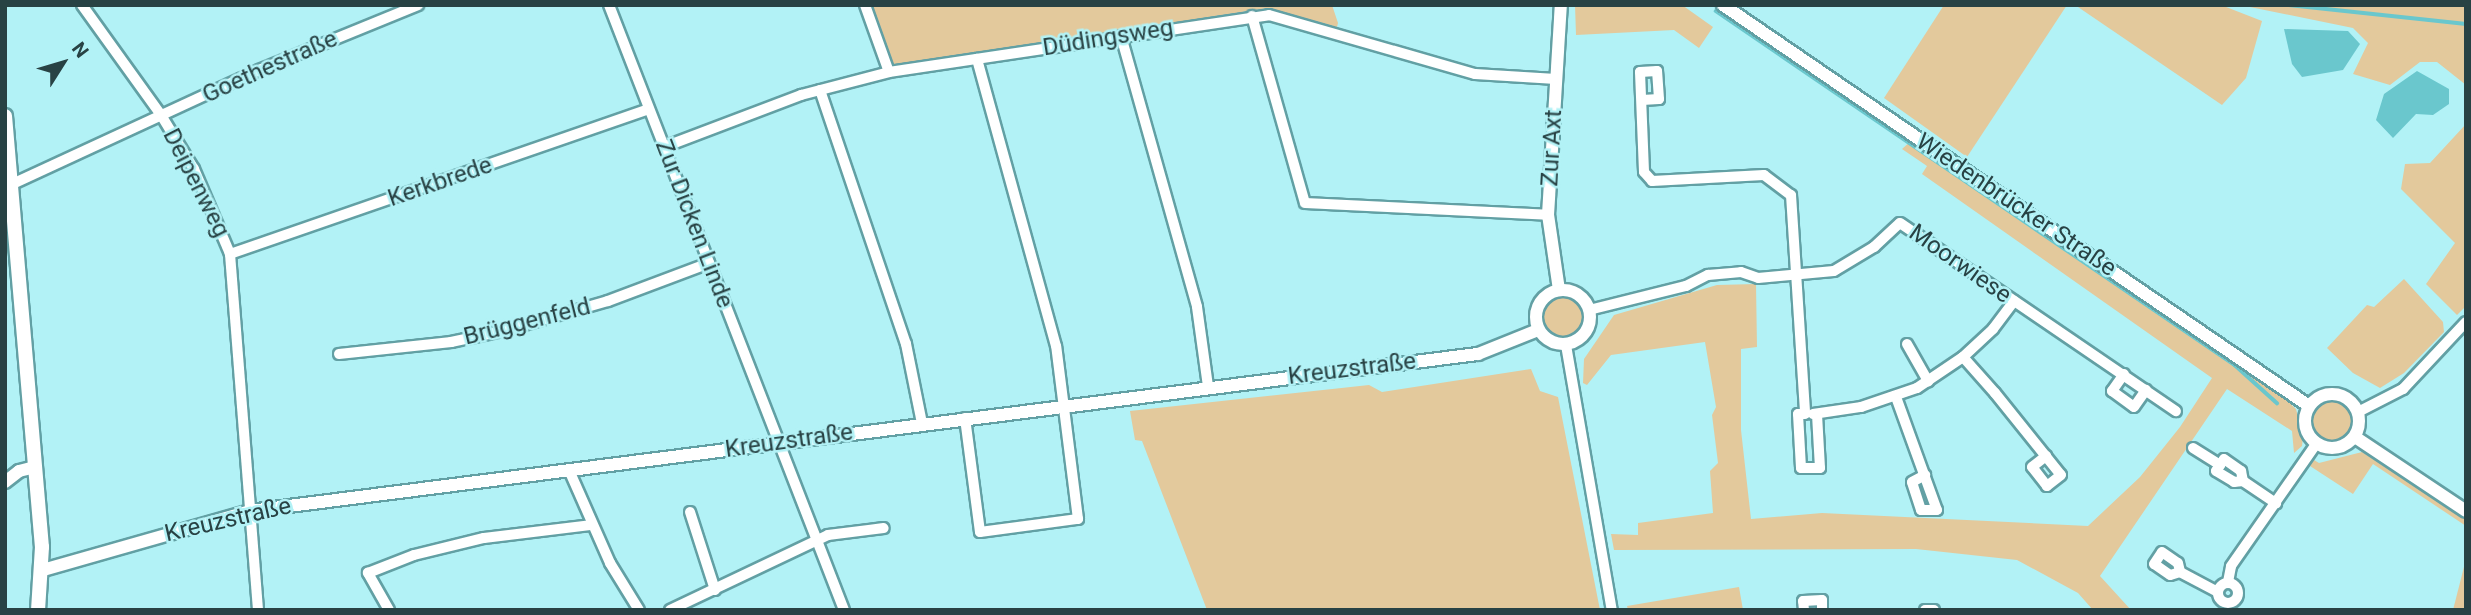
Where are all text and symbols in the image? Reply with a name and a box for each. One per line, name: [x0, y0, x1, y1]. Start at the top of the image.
street label: Düdingsweg: [1041, 13, 1175, 63]
street label: Goethestraße: [198, 24, 342, 110]
north arrow: [28, 28, 98, 98]
text: N: [67, 38, 93, 62]
street label: Zur Axt: [1536, 109, 1568, 187]
street label: Deipenweg: [156, 124, 236, 242]
street label: Wiedenbrücker Straße: [1910, 127, 2122, 283]
street label: Zur Dicken Linde: [649, 136, 739, 312]
street label: Kerkbrede: [384, 151, 496, 213]
street label: Moorwiese: [1903, 218, 2017, 310]
street label: Brüggenfeld: [461, 292, 593, 352]
street label: Kreuzstraße: [1286, 347, 1418, 391]
street label: Kreuzstraße: [723, 418, 855, 464]
street label: Kreuzstraße: [162, 491, 294, 549]

